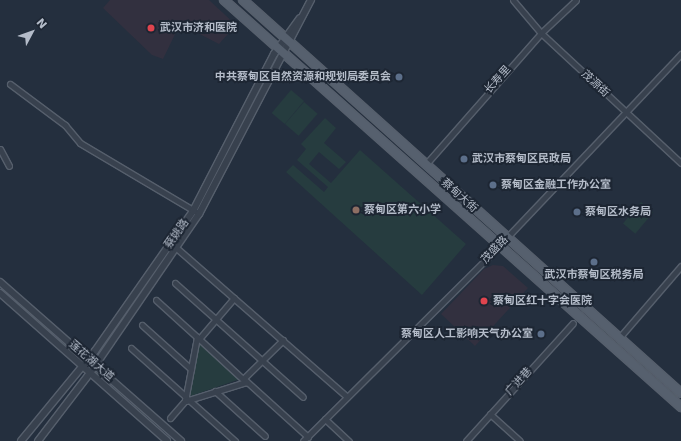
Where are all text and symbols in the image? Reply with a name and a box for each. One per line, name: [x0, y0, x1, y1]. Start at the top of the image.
north arrow: [12, 12, 52, 52]
text: N: [34, 16, 49, 32]
place label: 武汉市济和医院: [160, 21, 237, 35]
marker: 武汉市济和医院: [145, 22, 157, 34]
street label: 长寿里: [482, 63, 514, 97]
street label: 茂源街: [578, 68, 612, 100]
place label: 中共蔡甸区自然资源和规划局委员会: [215, 70, 391, 84]
marker: 中共蔡甸区自然资源和规划局委员会: [394, 72, 404, 82]
place label: 武汉市蔡甸区民政局: [472, 152, 571, 166]
marker: 武汉市蔡甸区民政局: [459, 154, 469, 164]
street label: 蔡甸大街: [438, 176, 480, 216]
place label: 蔡甸区金融工作办公室: [501, 178, 611, 192]
marker: 蔡甸区金融工作办公室: [488, 180, 498, 190]
place label: 蔡甸区第六小学: [364, 203, 441, 217]
marker: 蔡甸区第六小学: [351, 205, 361, 215]
place label: 蔡甸区水务局: [585, 205, 651, 219]
marker: 蔡甸区水务局: [572, 207, 582, 217]
street label: 蔡姚路: [162, 217, 192, 251]
street label: 茂盛路: [479, 234, 511, 266]
marker: 武汉市蔡甸区税务局: [589, 257, 599, 267]
place label: 武汉市蔡甸区税务局: [545, 268, 643, 282]
place label: 蔡甸区红十字会医院: [493, 294, 592, 308]
marker: 蔡甸区红十字会医院: [478, 295, 490, 307]
place label: 蔡甸区人工影响天气办公室: [401, 327, 533, 341]
marker: 蔡甸区人工影响天气办公室: [536, 329, 546, 339]
street label: 莲花湖大道: [66, 338, 116, 384]
street label: 广进巷: [503, 365, 535, 399]

